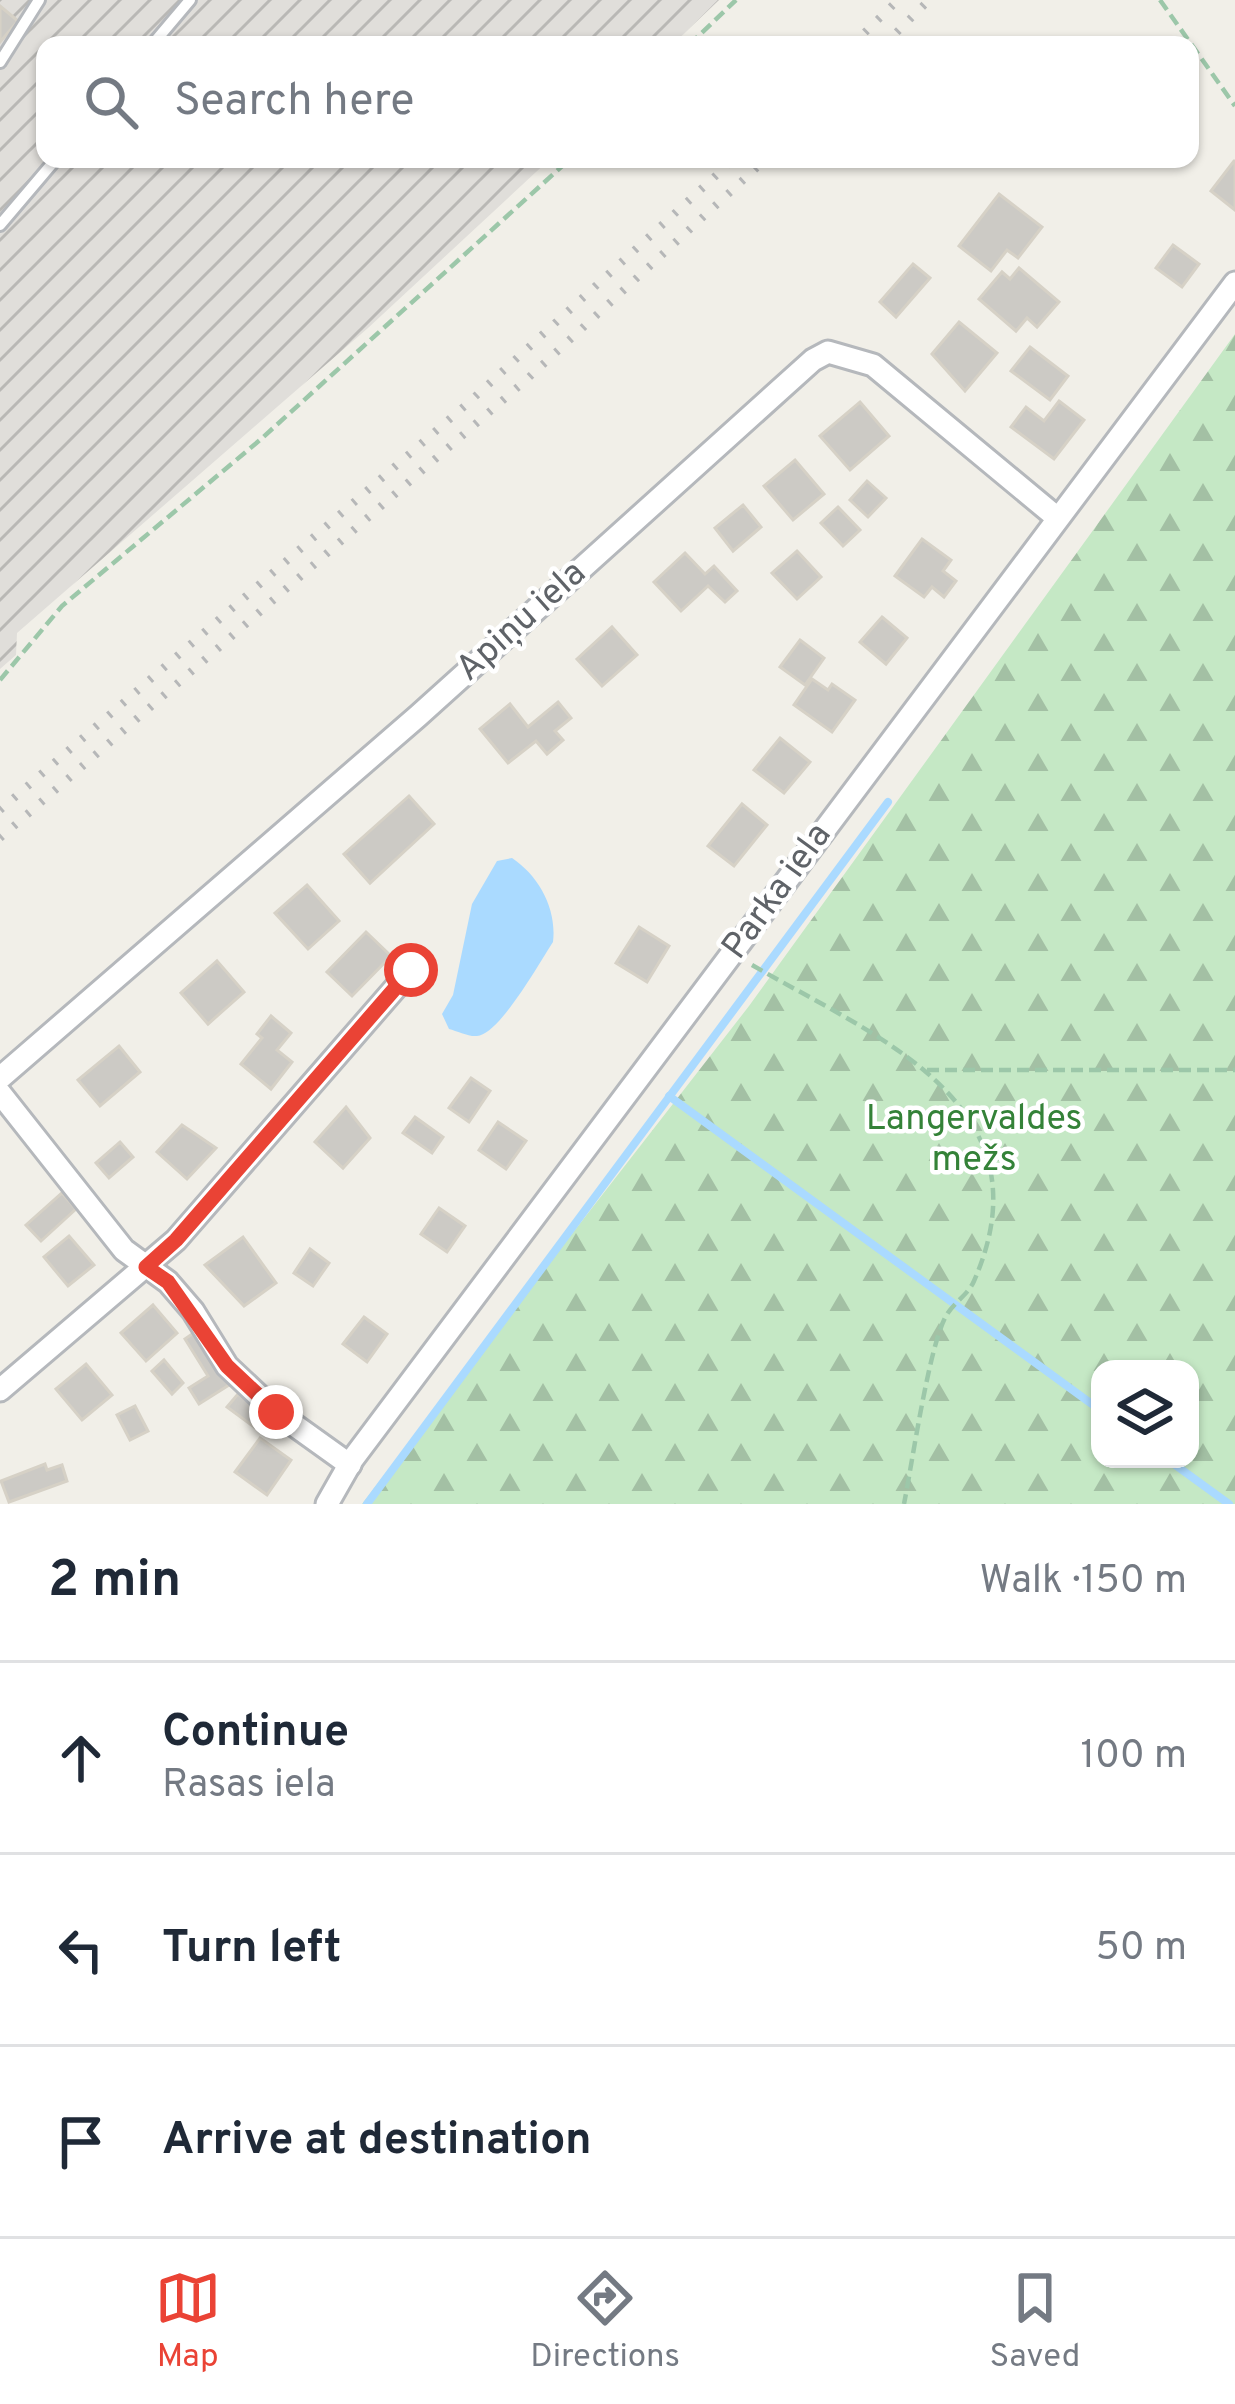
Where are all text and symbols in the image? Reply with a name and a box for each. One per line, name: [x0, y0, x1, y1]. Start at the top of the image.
search box: [36, 36, 1199, 168]
icon: search: [78, 69, 144, 135]
text: Search here: [174, 74, 414, 131]
street label: Apiņu iela: [447, 551, 597, 693]
street label: Parka iela: [713, 815, 843, 969]
route start: [384, 943, 438, 997]
park label: Langervaldes mežs: [866, 1097, 1082, 1184]
map controls: [1091, 1360, 1199, 1468]
button: layers: [1091, 1360, 1199, 1468]
route end: [249, 1385, 303, 1439]
text: 2 min: [48, 1550, 181, 1615]
text: Walk · 150 m: [980, 1558, 1187, 1607]
text: Continue: [162, 1705, 349, 1762]
icon: ahead: [48, 1725, 114, 1791]
text: 100 m: [1080, 1733, 1187, 1782]
text: Rasas iela: [162, 1762, 336, 1811]
icon: left: [48, 1917, 114, 1983]
text: Turn left: [162, 1921, 341, 1978]
text: 50 m: [1096, 1925, 1187, 1974]
icon: arrive: [48, 2109, 114, 2175]
text: Arrive at destination: [162, 2113, 592, 2170]
tab: Map: [155, 2265, 221, 2379]
tab: Directions: [530, 2265, 680, 2379]
tab: Saved: [990, 2265, 1080, 2379]

